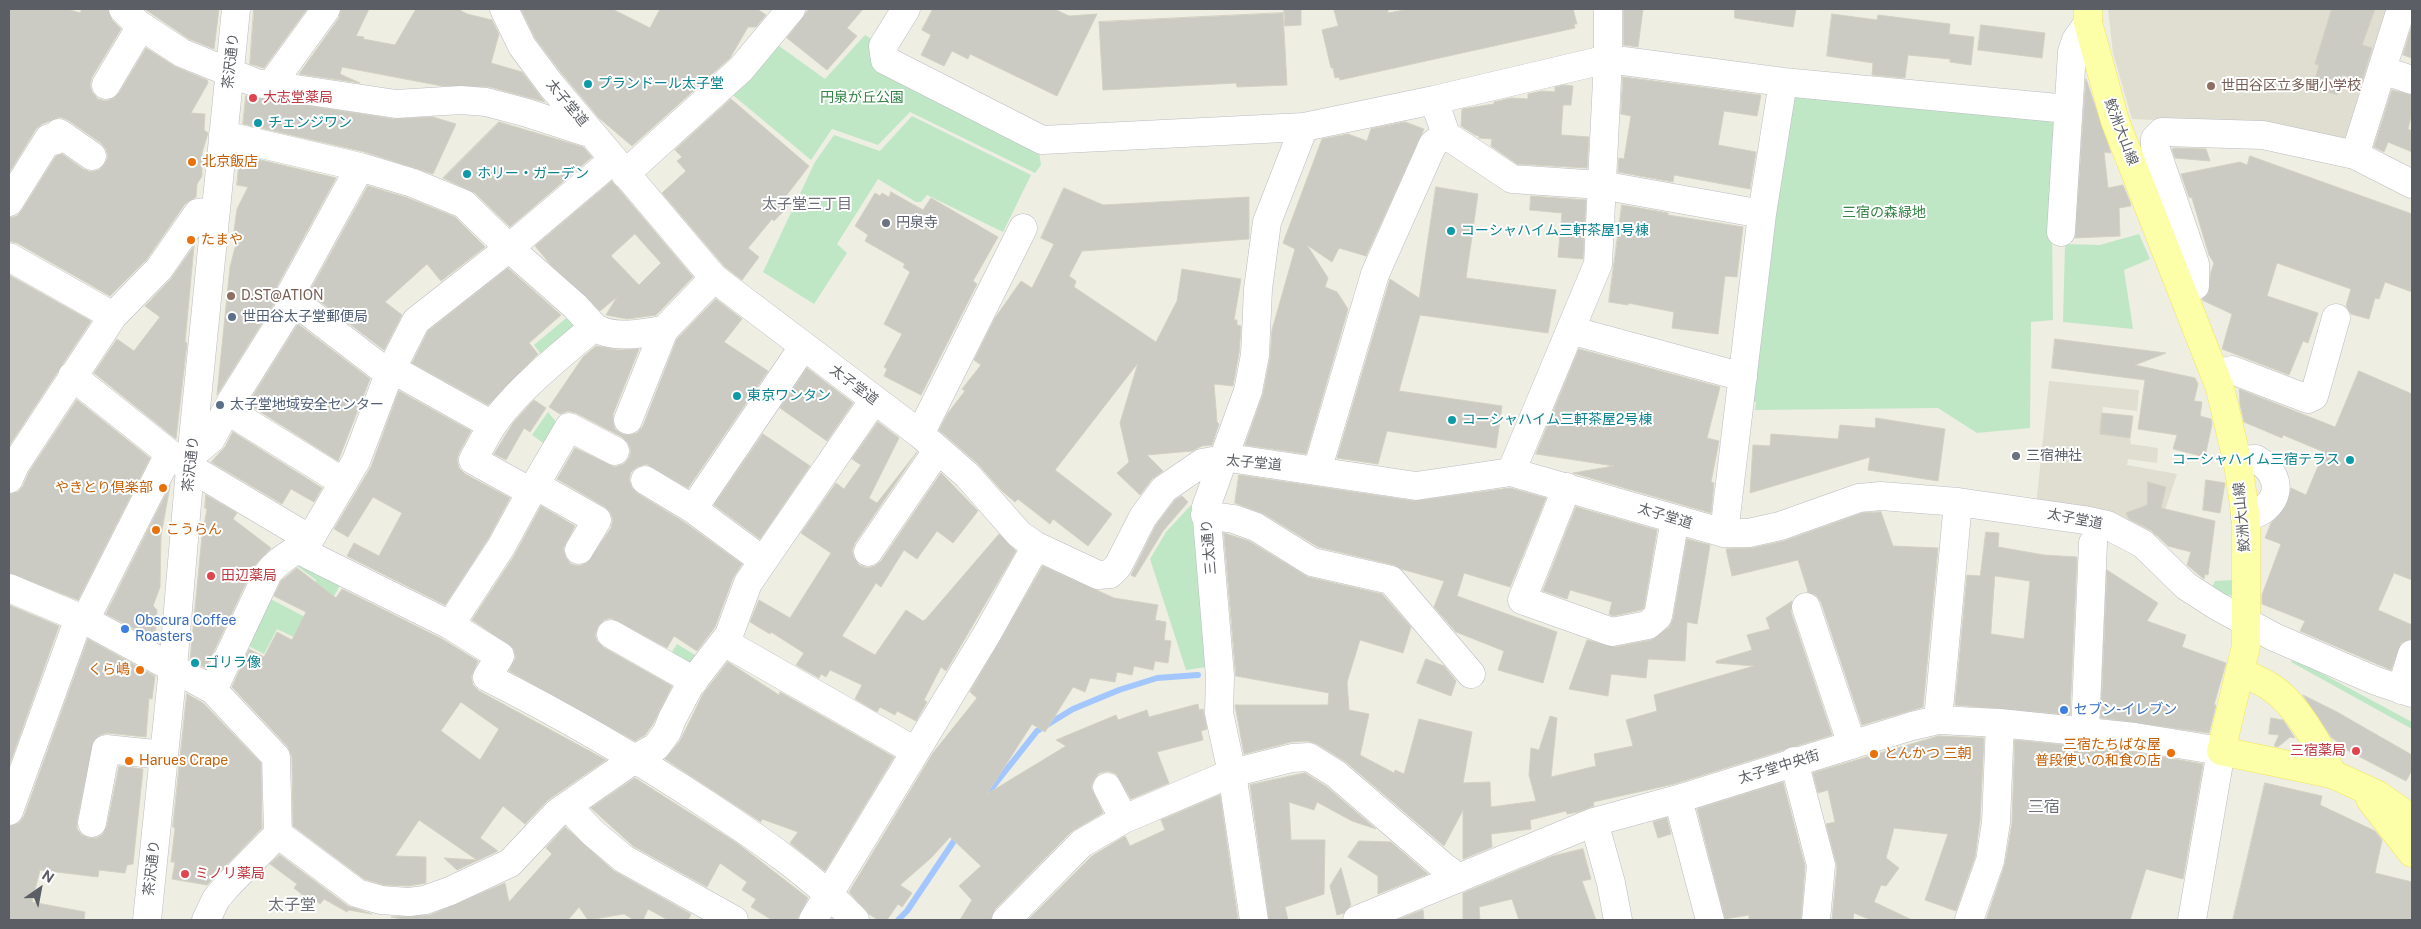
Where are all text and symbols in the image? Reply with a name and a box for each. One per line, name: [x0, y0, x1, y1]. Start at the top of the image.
street label: 茶沢通り: [220, 32, 242, 90]
street label: 太子堂道: [543, 76, 591, 130]
place label: プランドール太子堂: [598, 76, 724, 92]
marker: プランドール太子堂: [582, 78, 594, 90]
place label: 世田谷区立多聞小学校: [2221, 78, 2361, 94]
marker: 世田谷区立多聞小学校: [2205, 80, 2217, 92]
place label: 大志堂薬局: [263, 90, 333, 106]
park label: 円泉が丘公園: [820, 90, 904, 106]
marker: 大志堂薬局: [247, 92, 259, 104]
street label: 鮫洲大山線: [2101, 96, 2141, 168]
place label: チェンジワン: [268, 115, 352, 131]
marker: チェンジワン: [252, 117, 264, 129]
place label: 北京飯店: [202, 154, 258, 170]
marker: 北京飯店: [186, 156, 198, 168]
place label: ホリー・ガーデン: [477, 166, 589, 182]
marker: ホリー・ガーデン: [461, 168, 473, 180]
district label: 太子堂三丁目: [762, 195, 852, 213]
park label: 三宿の森緑地: [1842, 205, 1926, 221]
place label: 円泉寺: [896, 215, 938, 231]
marker: 円泉寺: [880, 217, 892, 229]
place label: コーシャハイム三軒茶屋1号棟: [1461, 223, 1649, 239]
marker: コーシャハイム三軒茶屋1号棟: [1445, 225, 1457, 237]
place label: たまや: [201, 232, 243, 248]
marker: たまや: [185, 234, 197, 246]
place label: D.ST@ATION: [241, 288, 324, 304]
marker: D.ST@ATION: [225, 290, 237, 302]
place label: 世田谷太子堂郵便局: [242, 309, 368, 325]
marker: 世田谷太子堂郵便局: [226, 311, 238, 323]
street label: 太子堂道: [827, 361, 881, 409]
place label: 東京ワンタン: [747, 388, 831, 404]
marker: 東京ワンタン: [731, 390, 743, 402]
place label: 太子堂地域安全センター: [230, 397, 384, 413]
marker: 太子堂地域安全センター: [214, 399, 226, 411]
place label: コーシャハイム三軒茶屋2号棟: [1462, 412, 1652, 428]
marker: コーシャハイム三軒茶屋2号棟: [1446, 414, 1458, 426]
street label: 茶沢通り: [180, 435, 202, 493]
place label: 三宿神社: [2026, 448, 2082, 464]
marker: 三宿神社: [2010, 450, 2022, 462]
street label: 太子堂道: [1225, 452, 1283, 474]
place label: コーシャハイム三宿テラス: [2172, 452, 2340, 468]
marker: コーシャハイム三宿テラス: [2344, 454, 2356, 466]
place label: やきとり倶楽部: [55, 480, 153, 496]
street label: 鮫洲大山線: [2231, 481, 2253, 553]
marker: やきとり倶楽部: [157, 482, 169, 494]
street label: 太子堂道: [1636, 500, 1694, 532]
street label: 太子堂道: [2046, 505, 2104, 533]
street label: 三太通り: [1198, 518, 1220, 576]
place label: こうらん: [166, 522, 222, 538]
marker: こうらん: [150, 524, 162, 536]
place label: 田辺薬局: [221, 568, 277, 584]
marker: 田辺薬局: [205, 570, 217, 582]
place label: Obscura Coffee Roasters: [135, 613, 237, 646]
marker: Obscura Coffee Roasters: [119, 623, 131, 635]
place label: ゴリラ像: [205, 655, 261, 671]
marker: ゴリラ像: [189, 657, 201, 669]
place label: くら嶋: [88, 662, 130, 678]
marker: くら嶋: [134, 664, 146, 676]
place label: セブン-イレブン: [2074, 702, 2177, 718]
marker: セブン-イレブン: [2058, 704, 2070, 716]
place label: 三宿たちばな屋 普段使いの和食の店: [2035, 737, 2161, 770]
place label: 三宿薬局: [2290, 743, 2346, 759]
marker: 三宿薬局: [2350, 745, 2362, 757]
place label: とんかつ 三朝: [1884, 746, 1971, 762]
street label: 太子堂中央街: [1736, 747, 1822, 787]
marker: 三宿たちばな屋 普段使いの和食の店: [2165, 747, 2177, 759]
marker: とんかつ 三朝: [1868, 748, 1880, 760]
place label: Harues Crape: [139, 753, 228, 769]
marker: Harues Crape: [123, 755, 135, 767]
district label: 三宿: [2028, 797, 2060, 817]
street label: 茶沢通り: [141, 839, 163, 897]
north arrow: [15, 864, 65, 914]
place label: ミノリ薬局: [195, 866, 265, 882]
text: N: [39, 867, 57, 886]
marker: ミノリ薬局: [179, 868, 191, 880]
district label: 太子堂: [268, 895, 316, 915]

